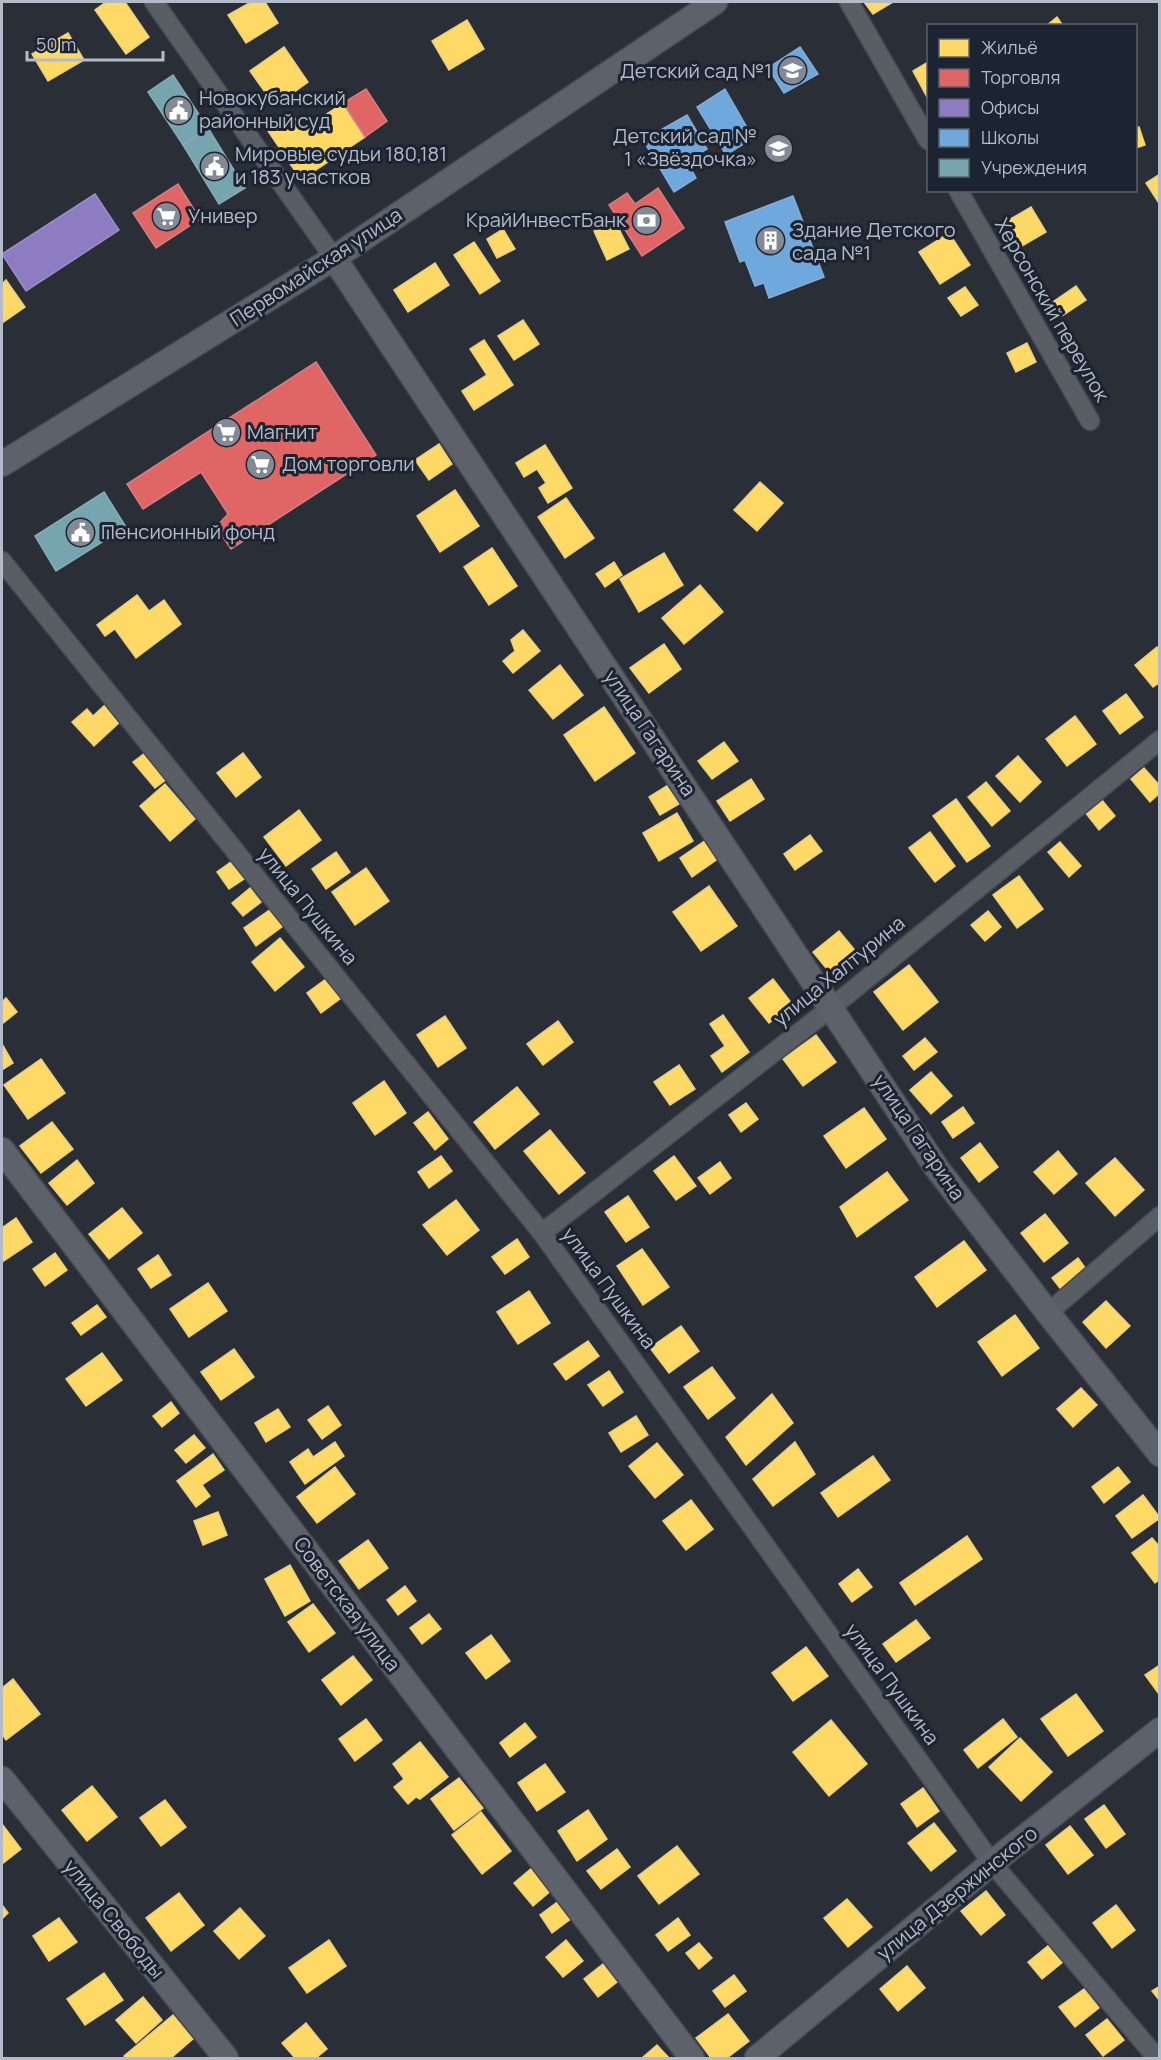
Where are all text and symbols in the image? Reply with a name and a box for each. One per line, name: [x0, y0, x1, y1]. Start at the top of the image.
scale bar: [27, 24, 164, 62]
legend: [927, 24, 1137, 192]
text: 50 m: [36, 32, 76, 56]
text: Жильё: [981, 35, 1038, 59]
school or university icon: Детский сад №1: [777, 55, 809, 87]
place label: Детский сад №1: [620, 57, 772, 84]
text: Торговля: [981, 65, 1060, 89]
place label: Новокубанский районный суд: [199, 84, 346, 134]
public building icon: Новокубанский районный суд: [162, 94, 194, 126]
text: Офисы: [981, 95, 1039, 119]
place label: Детский сад № 1 «Звёздочка»: [613, 122, 757, 172]
text: Школы: [981, 125, 1039, 149]
school or university icon: Детский сад № 1 «Звёздочка»: [762, 132, 794, 164]
place label: Мировые судьи 180,181 и 183 участков: [235, 140, 447, 190]
public building icon: Мировые судьи 180,181 и 183 участков: [198, 150, 230, 182]
text: Учреждения: [981, 155, 1087, 179]
supermarket icon: Универ: [151, 200, 183, 232]
street label: Первомайская улица: [225, 201, 407, 332]
place label: Универ: [188, 202, 258, 229]
bank icon: КрайИнвестБанк: [631, 204, 663, 236]
place label: КрайИнвестБанк: [466, 206, 627, 233]
street label: Херсонский переулок: [989, 213, 1117, 407]
place label: Здание Детского сада №1: [792, 216, 956, 266]
building icon: Здание Детского сада №1: [755, 225, 787, 257]
supermarket icon: Магнит: [210, 416, 242, 448]
place label: Магнит: [247, 418, 318, 445]
supermarket icon: Дом торговли: [245, 448, 277, 480]
place label: Дом торговли: [282, 450, 415, 477]
public building icon: Пенсионный фонд: [64, 516, 96, 548]
place label: Пенсионный фонд: [101, 518, 275, 545]
street label: улица Гагарина: [598, 664, 703, 801]
street label: улица Пушкина: [252, 841, 364, 970]
street label: улица Халтурина: [767, 909, 910, 1032]
street label: улица Гагарина: [867, 1068, 972, 1205]
street label: улица Пушкина: [556, 1221, 663, 1354]
street label: Советская улица: [288, 1531, 407, 1677]
street label: улица Пушкина: [839, 1617, 946, 1750]
street label: улица Дзержинского: [871, 1819, 1043, 1966]
street label: улица Свободы: [58, 1853, 171, 1984]

